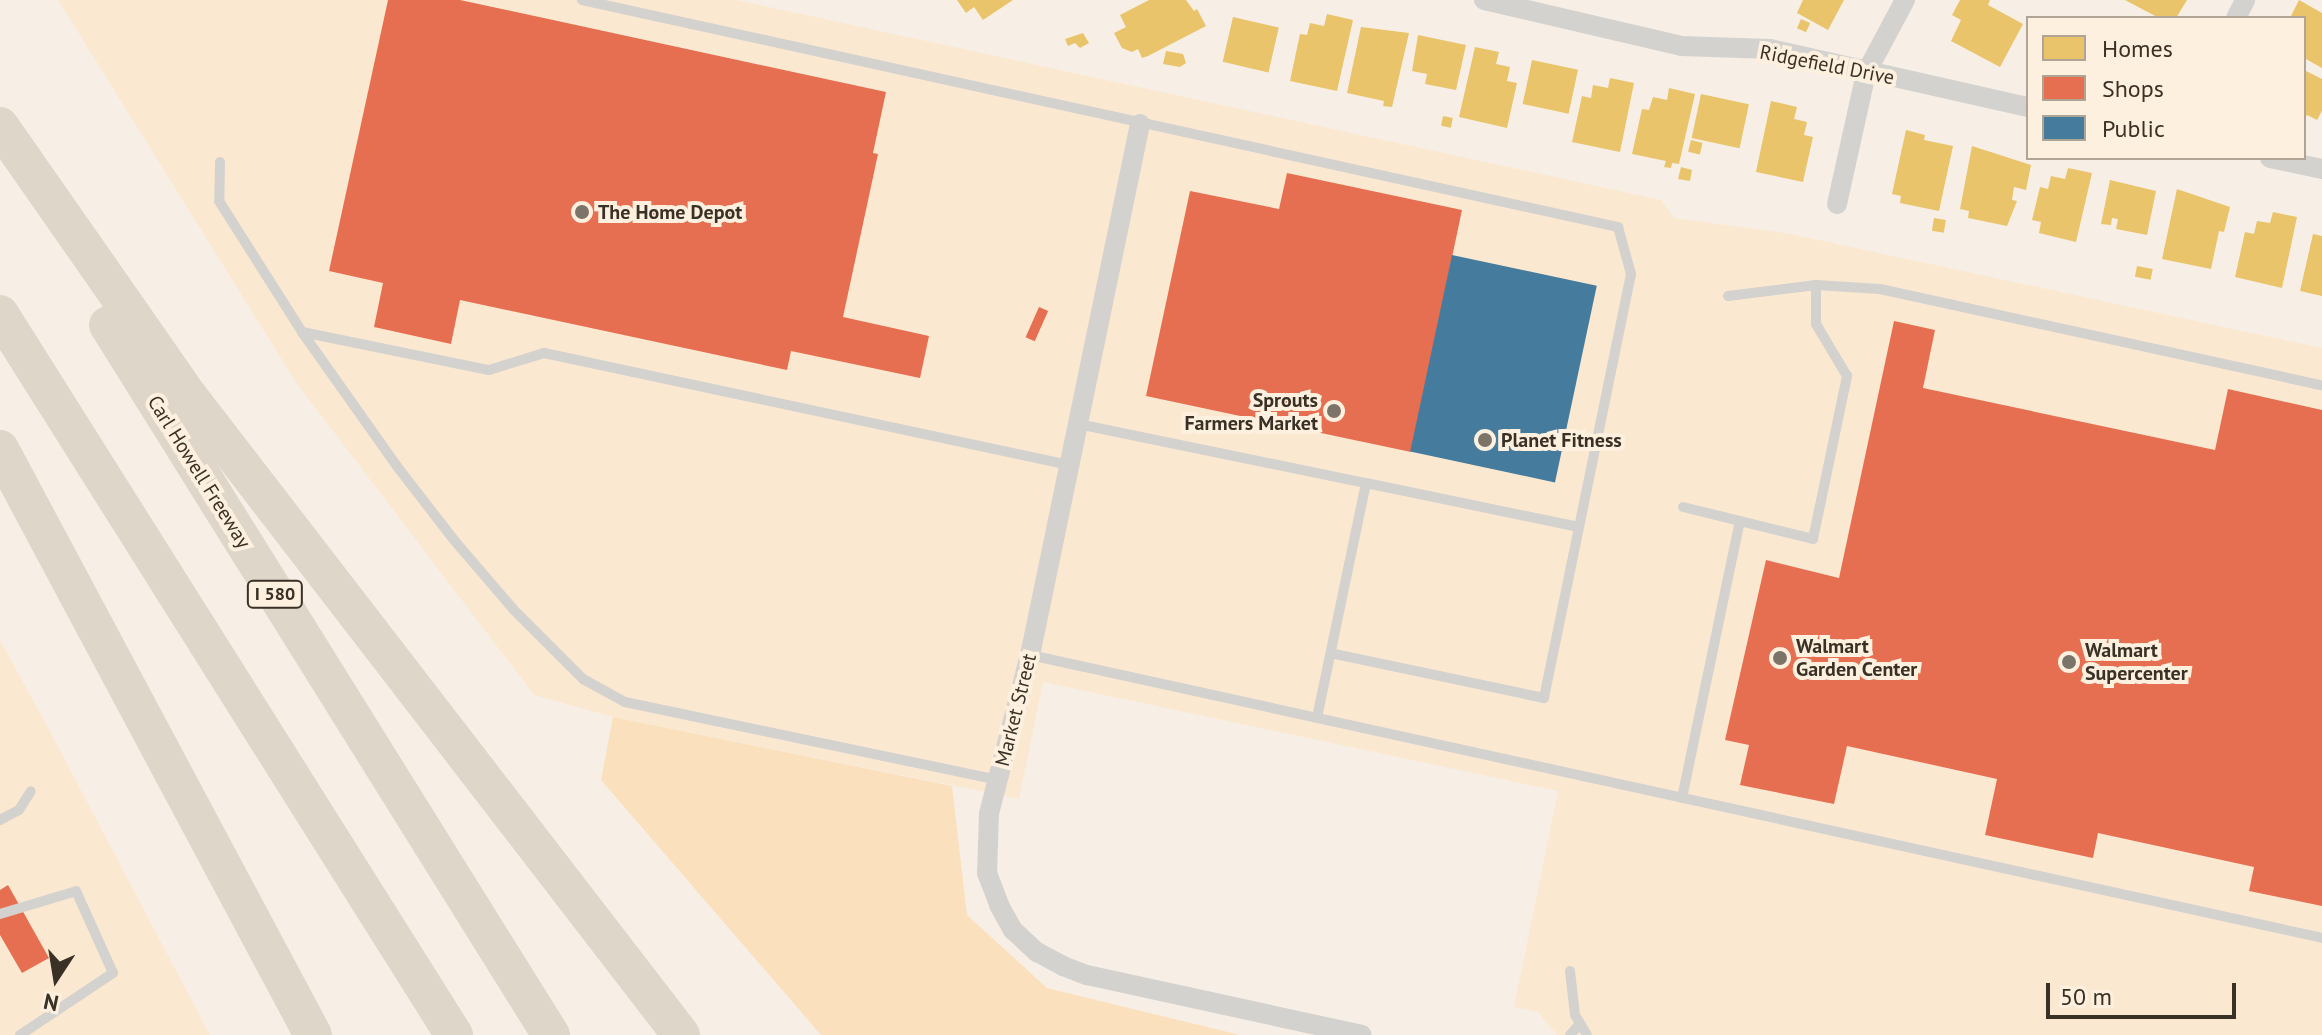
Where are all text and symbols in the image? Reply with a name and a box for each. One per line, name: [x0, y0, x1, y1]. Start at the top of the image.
legend: [2026, 16, 2306, 160]
text: Homes: [2102, 33, 2173, 64]
street label: Ridgefield Drive: [1758, 40, 1896, 90]
text: Shops: [2102, 73, 2164, 104]
text: Public: [2102, 113, 2165, 144]
place label: The Home Depot: [598, 200, 742, 224]
marker: The Home Depot: [573, 203, 591, 221]
place label: Sprouts Farmers Market: [1184, 388, 1318, 435]
street label: Carl Howell Freeway: [142, 391, 256, 553]
marker: Sprouts Farmers Market: [1325, 402, 1343, 420]
place label: Planet Fitness: [1501, 428, 1622, 452]
marker: Planet Fitness: [1476, 431, 1494, 449]
road number: I 580: [245, 580, 305, 608]
place label: Walmart Garden Center: [1796, 634, 1918, 681]
place label: Walmart Supercenter: [2085, 638, 2188, 685]
marker: Walmart Garden Center: [1771, 649, 1789, 667]
street label: Market Street: [990, 651, 1042, 769]
marker: Walmart Supercenter: [2060, 653, 2078, 671]
north arrow: [16, 939, 96, 1019]
scale bar: [2050, 967, 2240, 1017]
text: 50 m: [2060, 981, 2112, 1012]
text: N: [41, 987, 61, 1018]

